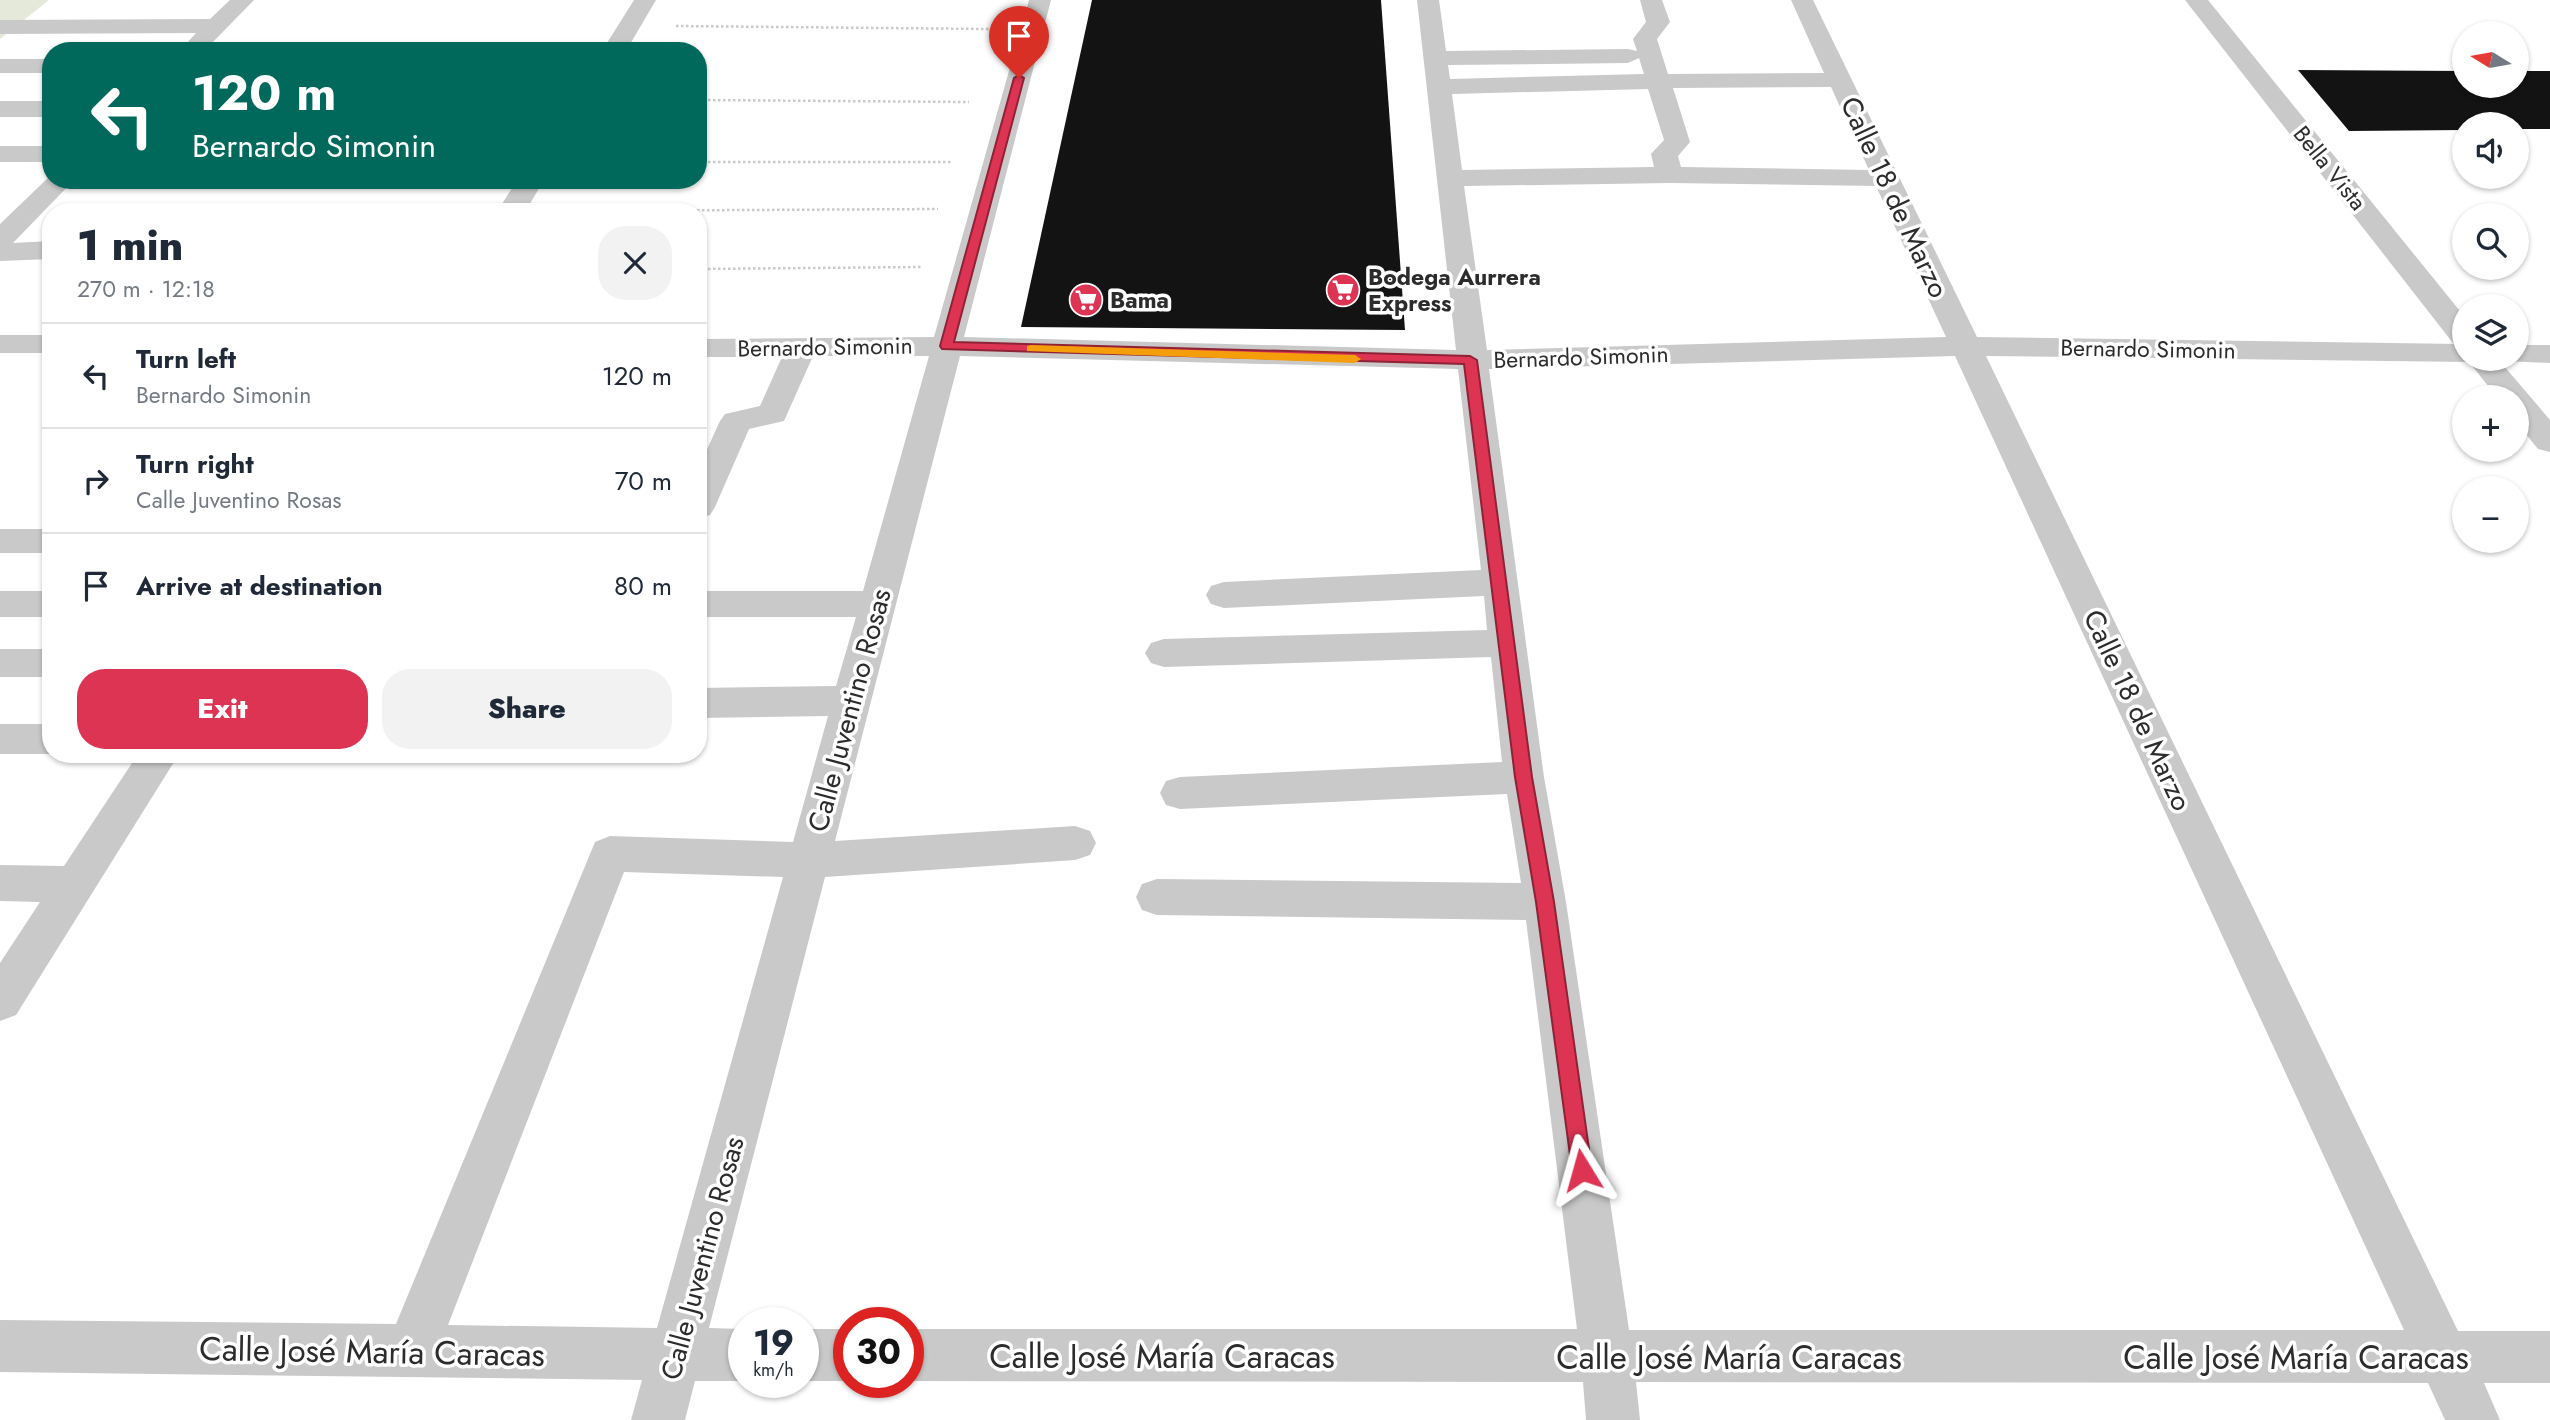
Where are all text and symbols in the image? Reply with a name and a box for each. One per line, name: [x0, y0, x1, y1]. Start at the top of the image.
pin: [989, 6, 1049, 78]
icon: arrive: [1000, 17, 1038, 55]
north arrow: [2452, 21, 2529, 98]
map controls: [2452, 21, 2529, 553]
text: 120 m: [192, 58, 336, 128]
icon: left: [77, 70, 168, 161]
street label: Calle 18 de Marzo: [1830, 90, 1959, 305]
button: sound: [2452, 112, 2529, 189]
street label: Bella Vista: [2285, 118, 2375, 218]
text: Bernardo Simonin: [192, 123, 436, 169]
button: search: [2452, 203, 2529, 280]
text: 1 min: [77, 215, 183, 276]
button: close: [598, 226, 672, 300]
place label: Bodega Aurrera Express: [1368, 260, 1541, 320]
supermarket icon: Bodega Aurrera Express: [1324, 271, 1362, 309]
text: 270 m · 12:18: [77, 272, 215, 306]
supermarket icon: Bama: [1067, 281, 1105, 319]
place label: Bama: [1110, 283, 1169, 317]
button: layers: [2452, 294, 2529, 371]
street label: Bernardo Simonin: [737, 328, 913, 366]
street label: Bernardo Simonin: [2060, 330, 2236, 368]
street label: Bernardo Simonin: [1493, 337, 1669, 377]
text: Turn left: [136, 340, 236, 378]
icon: left: [77, 357, 115, 395]
text: 120 m: [602, 357, 672, 395]
text: Bernardo Simonin: [136, 378, 311, 412]
button: +: [2452, 385, 2529, 462]
text: Turn right: [136, 445, 254, 483]
icon: right: [77, 462, 115, 500]
text: 70 m: [615, 462, 672, 500]
button: −: [2452, 476, 2529, 553]
text: Calle Juventino Rosas: [136, 483, 342, 517]
icon: arrive: [77, 567, 115, 605]
text: Arrive at destination: [136, 567, 383, 605]
text: 80 m: [614, 567, 672, 605]
street label: Calle Juventino Rosas: [797, 584, 902, 836]
street label: Calle 18 de Marzo: [2073, 603, 2202, 818]
button: Exit: [77, 669, 368, 749]
button: Share: [382, 669, 672, 749]
street label: Calle Juventino Rosas: [650, 1132, 755, 1384]
position arrow: [1545, 1133, 1619, 1207]
speed limit sign: 30: [833, 1307, 924, 1398]
text: 19: [753, 1318, 794, 1368]
street label: Calle José María Caracas: [199, 1325, 545, 1378]
street label: Calle José María Caracas: [989, 1333, 1335, 1380]
street label: Calle José María Caracas: [1556, 1334, 1902, 1381]
street label: Calle José María Caracas: [2123, 1334, 2469, 1381]
text: km/h: [753, 1357, 794, 1383]

